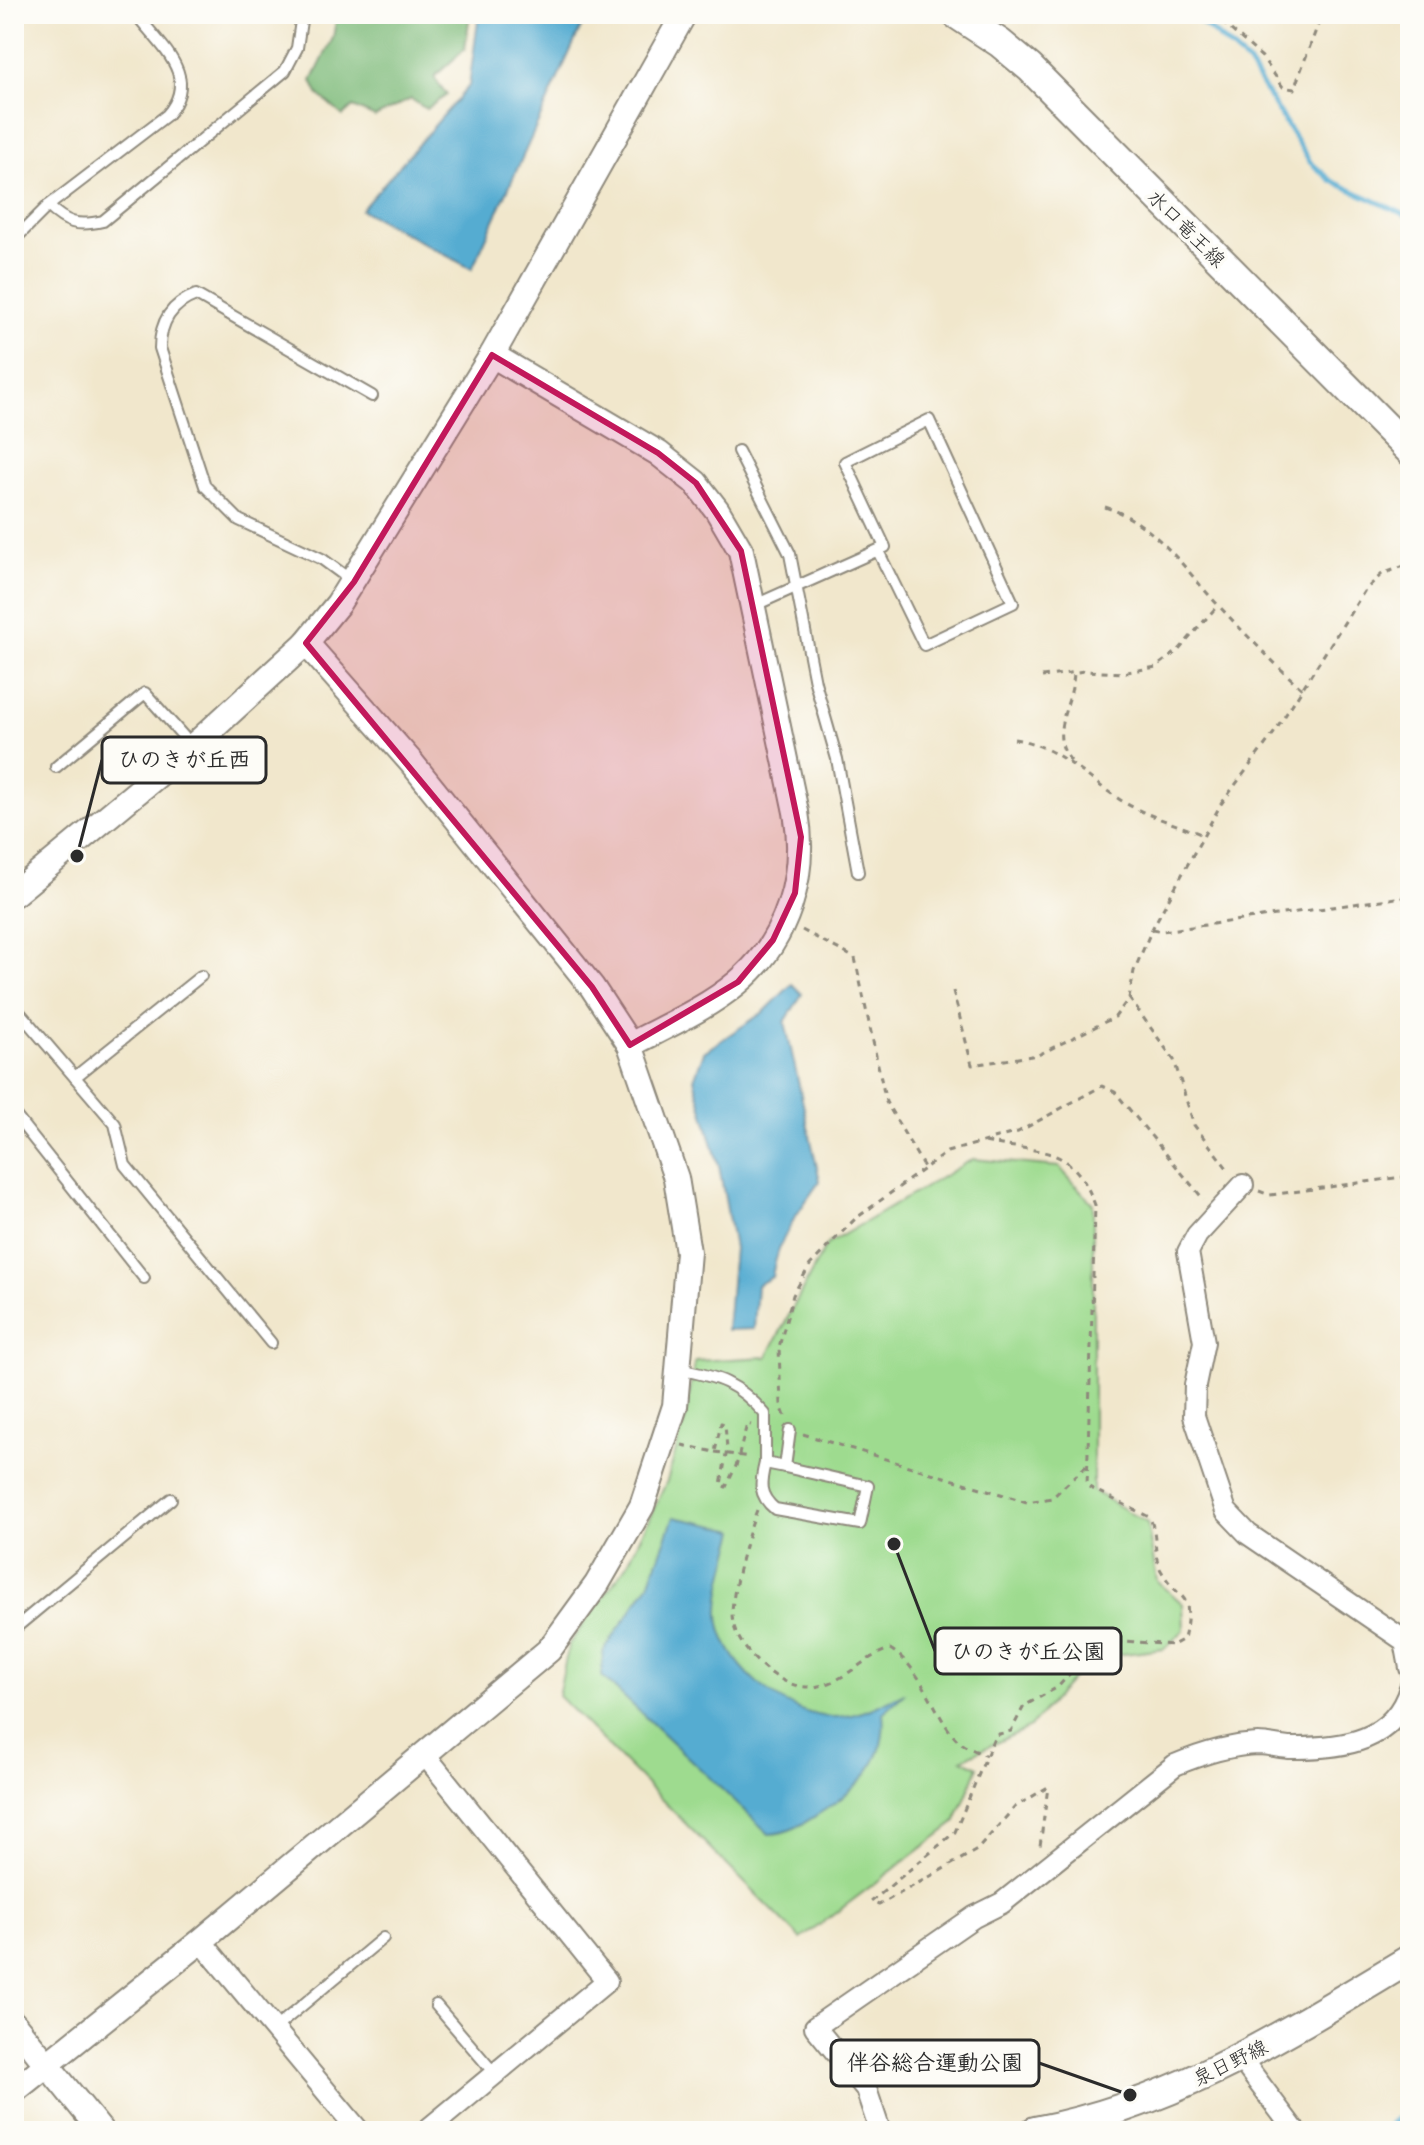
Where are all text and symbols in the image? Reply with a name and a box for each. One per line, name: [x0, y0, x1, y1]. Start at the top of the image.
street label: 水口竜王線: [1143, 184, 1231, 272]
callout: ひのきが丘西: [102, 737, 266, 783]
text: ひのきが丘西: [118, 745, 250, 773]
callout: ひのきが丘公園: [935, 1628, 1121, 1674]
text: ひのきが丘公園: [951, 1637, 1105, 1665]
street label: 泉日野線: [1189, 2033, 1271, 2091]
callout: 伴谷総合運動公園: [831, 2040, 1039, 2086]
text: 伴谷総合運動公園: [847, 2048, 1023, 2076]

